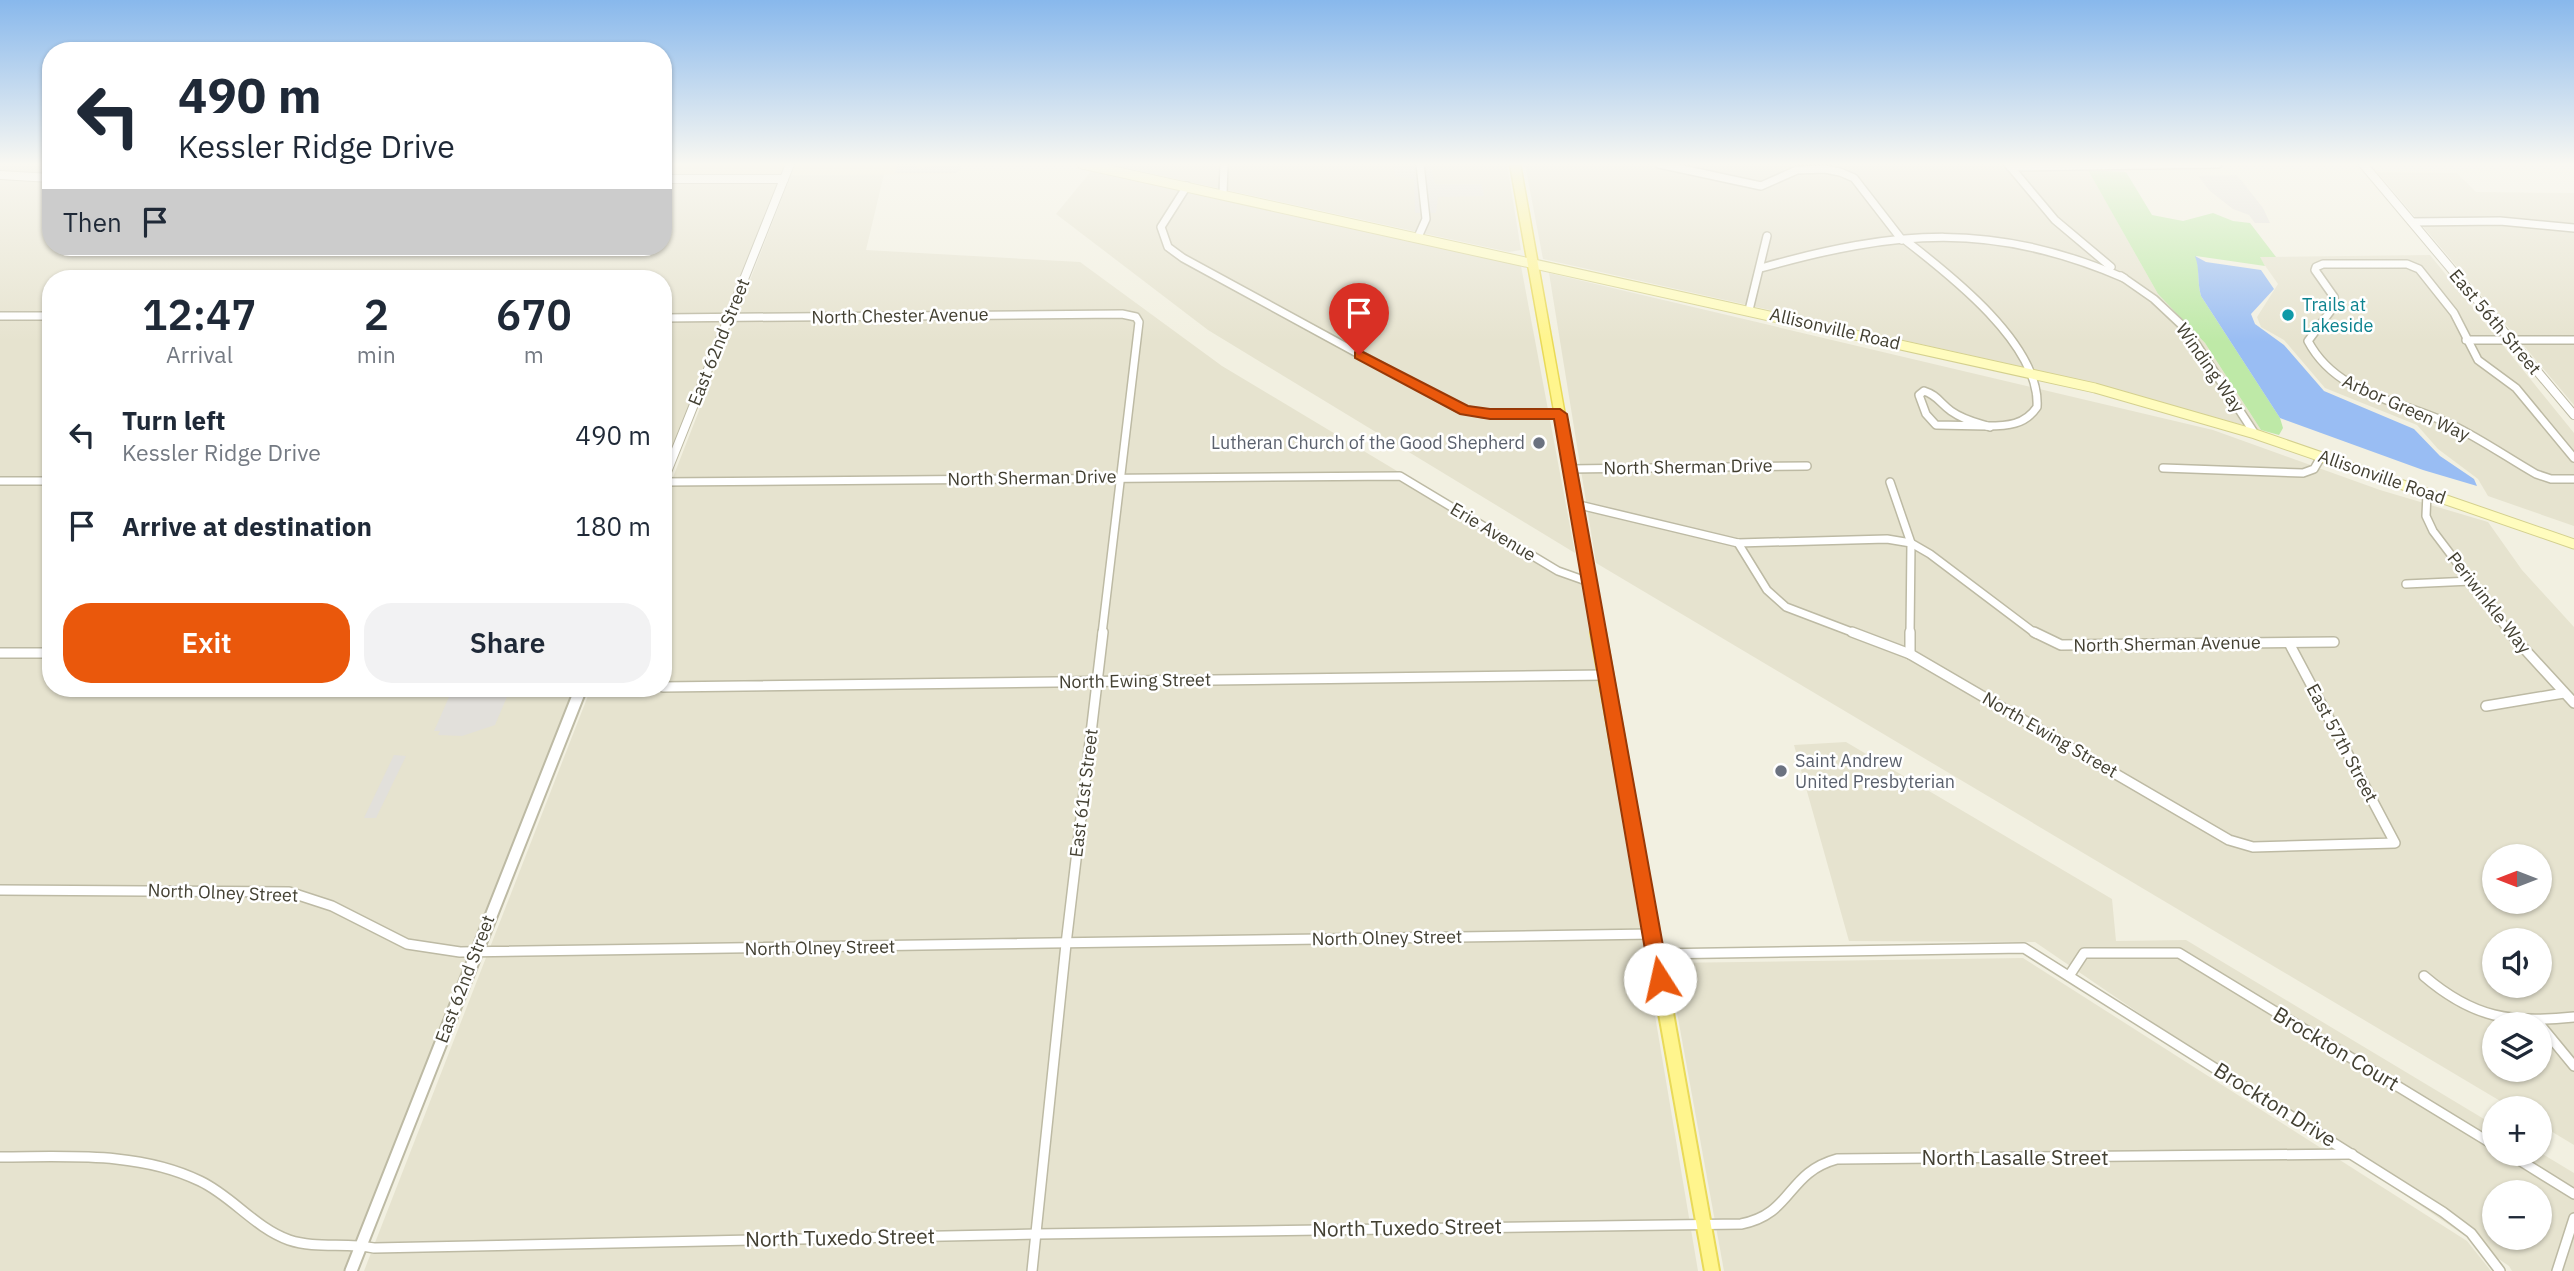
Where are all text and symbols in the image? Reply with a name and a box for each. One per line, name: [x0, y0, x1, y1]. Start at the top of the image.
text: 490 m: [178, 63, 322, 126]
icon: left: [63, 70, 154, 161]
text: Kessler Ridge Drive: [178, 125, 455, 167]
icon: arrive: [136, 203, 174, 241]
text: Then: [63, 205, 122, 239]
street label: East 56th Street: [2444, 264, 2546, 379]
street label: East 62nd Street: [683, 275, 755, 409]
pin: [1329, 283, 1389, 355]
text: 12:47: [142, 287, 257, 342]
text: 2: [364, 287, 389, 342]
text: 670: [496, 287, 572, 342]
place label: Trails at Lakeside: [2302, 293, 2373, 337]
icon: arrive: [1340, 294, 1378, 332]
street label: North Chester Avenue: [811, 302, 989, 329]
street label: Allisonville Road: [1768, 302, 1903, 355]
marker: Trails at Lakeside: [2280, 307, 2296, 323]
street label: Winding Way: [2171, 319, 2250, 417]
text: Arrival: [166, 339, 233, 369]
text: min: [357, 339, 396, 369]
text: m: [524, 339, 544, 369]
street label: Arbor Green Way: [2339, 369, 2474, 446]
text: Turn left: [122, 403, 225, 437]
icon: left: [63, 416, 101, 454]
text: 490 m: [575, 418, 651, 452]
place label: Lutheran Church of the Good Shepherd: [1211, 431, 1525, 454]
marker: Lutheran Church of the Good Shepherd: [1531, 435, 1547, 451]
text: Kessler Ridge Drive: [122, 437, 321, 467]
street label: Allisonville Road: [2315, 444, 2449, 509]
street label: North Sherman Drive: [1603, 454, 1773, 479]
street label: North Sherman Drive: [947, 465, 1117, 490]
street label: Erie Avenue: [1446, 497, 1540, 566]
icon: arrive: [63, 507, 101, 545]
text: Arrive at destination: [122, 509, 372, 543]
text: 180 m: [575, 509, 651, 543]
street label: Periwinkle Way: [2442, 547, 2536, 658]
button: Exit: [63, 603, 350, 683]
button: Share: [364, 603, 651, 683]
street label: North Sherman Avenue: [2073, 630, 2261, 657]
street label: North Ewing Street: [1059, 668, 1211, 693]
street label: East 57th Street: [2302, 679, 2383, 806]
street label: North Ewing Street: [1978, 686, 2122, 783]
street label: East 61st Street: [1064, 727, 1103, 859]
place label: Saint Andrew United Presbyterian: [1795, 749, 1955, 793]
marker: Saint Andrew United Presbyterian: [1773, 763, 1789, 779]
north arrow: [2482, 844, 2552, 914]
map controls: [2482, 844, 2552, 1250]
street label: North Olney Street: [147, 878, 299, 907]
street label: East 62nd Street: [430, 912, 499, 1046]
street label: North Olney Street: [1312, 925, 1462, 950]
button: sound: [2482, 928, 2552, 998]
street label: North Olney Street: [745, 935, 895, 960]
position arrow: [1623, 942, 1697, 1016]
street label: Brockton Court: [2268, 999, 2405, 1097]
button: layers: [2482, 1012, 2552, 1082]
street label: Brockton Drive: [2209, 1055, 2342, 1153]
button: +: [2482, 1096, 2552, 1166]
street label: North Lasalle Street: [1921, 1143, 2109, 1171]
button: −: [2482, 1180, 2552, 1250]
street label: North Tuxedo Street: [1312, 1211, 1502, 1243]
street label: North Tuxedo Street: [745, 1221, 935, 1253]

